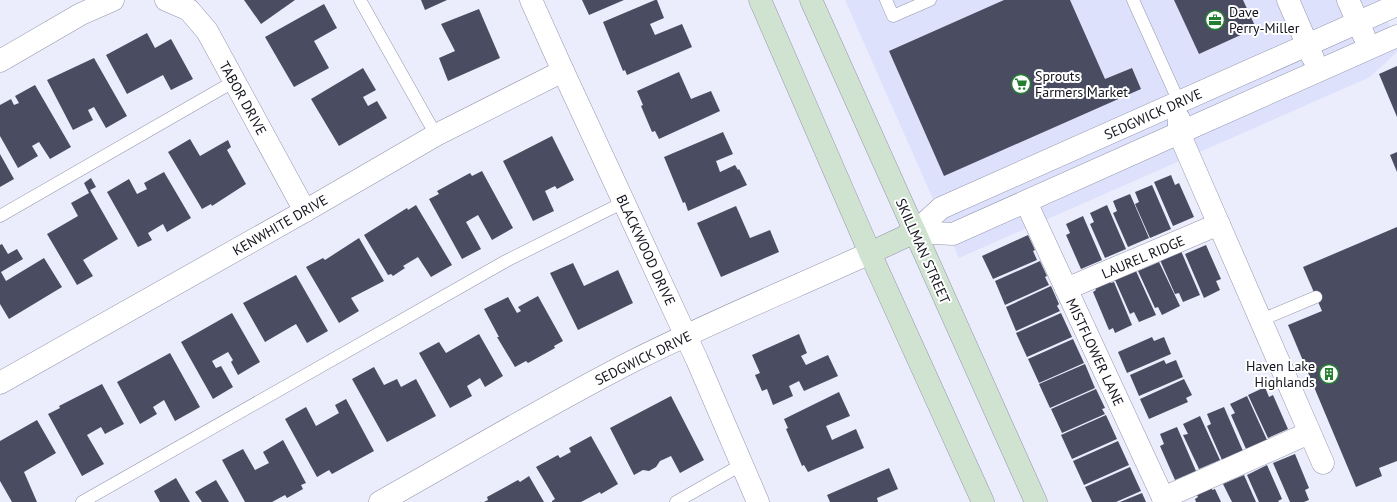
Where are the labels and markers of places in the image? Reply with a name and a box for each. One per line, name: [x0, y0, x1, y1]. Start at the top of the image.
place label: Dave Perry-Miller: [1229, 3, 1300, 37]
office icon: Dave Perry-Miller: [1204, 9, 1226, 31]
place label: Sprouts Farmers Market: [1035, 67, 1128, 101]
supermarket icon: Sprouts Farmers Market: [1010, 73, 1032, 95]
place label: Haven Lake Highlands: [1246, 357, 1315, 391]
building icon: Haven Lake Highlands: [1318, 363, 1340, 385]

